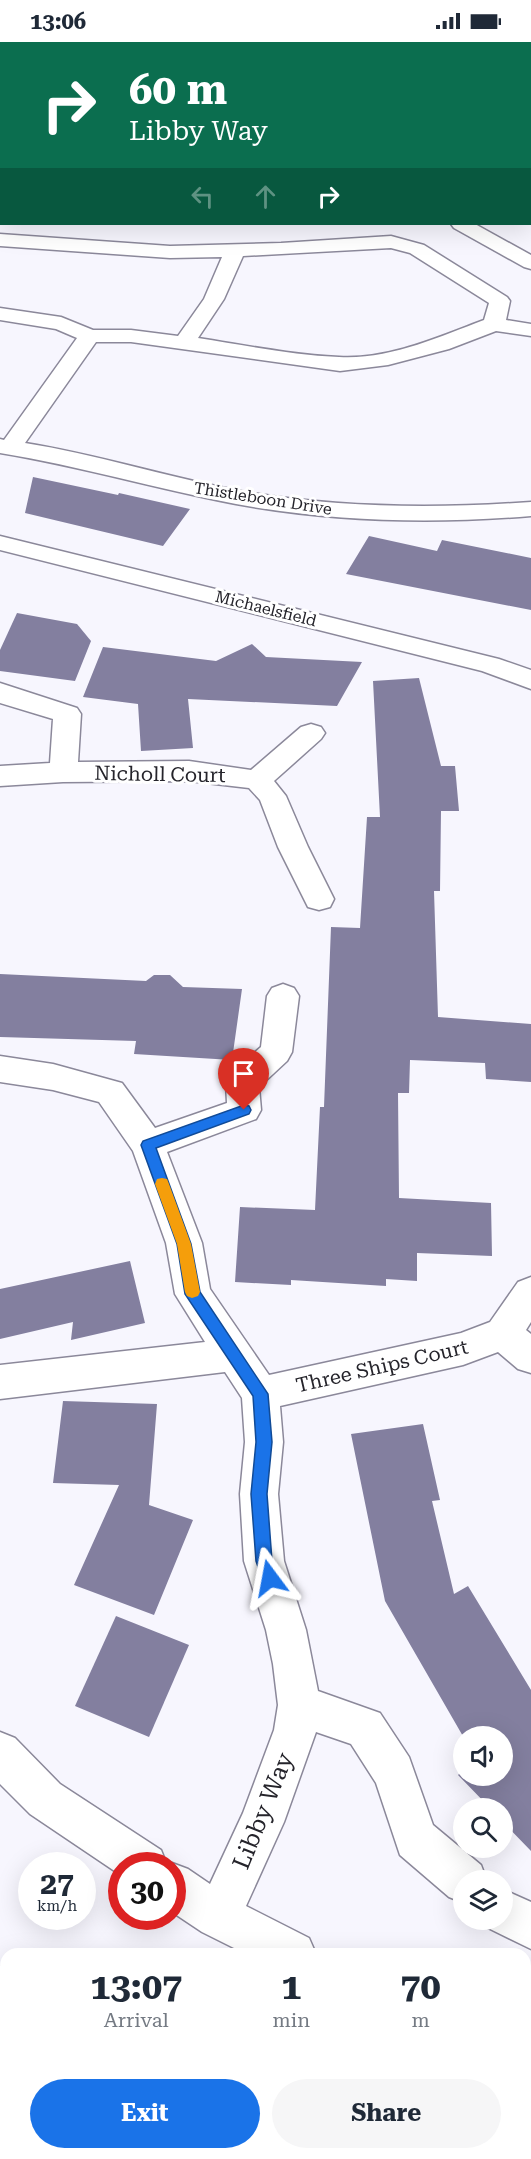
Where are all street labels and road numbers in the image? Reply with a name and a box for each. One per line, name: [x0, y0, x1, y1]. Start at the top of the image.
street label: Thistleboon Drive: [193, 478, 333, 519]
street label: Michaelsfield: [213, 587, 319, 630]
street label: Nicholl Court: [94, 761, 226, 787]
street label: Three Ships Court: [294, 1334, 471, 1397]
street label: Libby Way: [227, 1748, 299, 1873]

